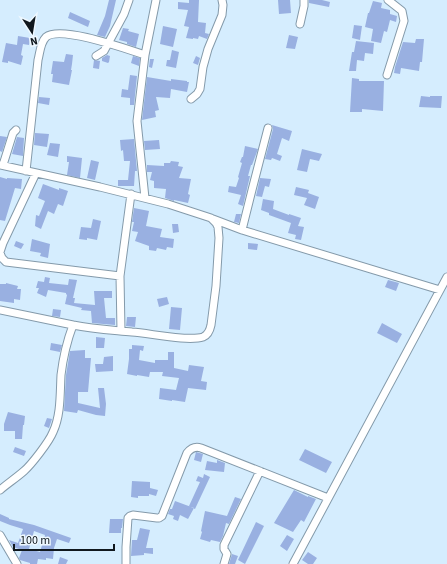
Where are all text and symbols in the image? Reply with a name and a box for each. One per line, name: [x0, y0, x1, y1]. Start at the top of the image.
north arrow: [12, 12, 52, 52]
text: N: [29, 33, 39, 49]
scale bar: [14, 526, 114, 552]
text: 100 m: [20, 532, 50, 549]

